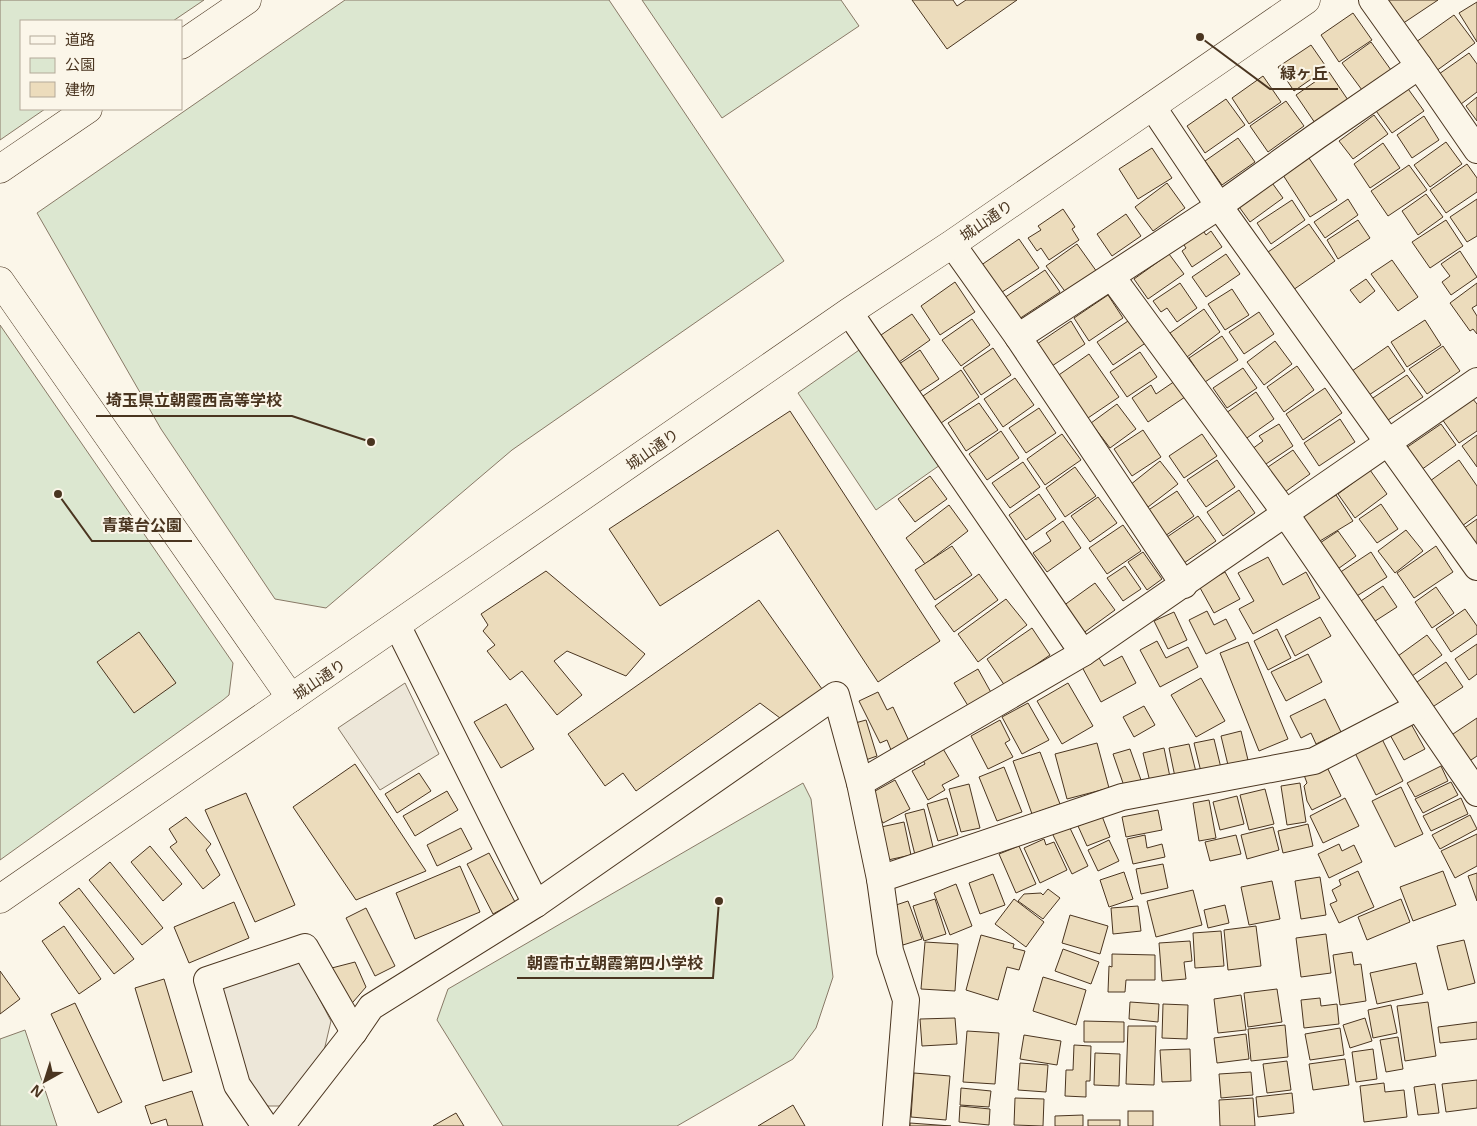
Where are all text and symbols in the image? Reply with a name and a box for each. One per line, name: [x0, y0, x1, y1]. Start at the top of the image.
legend: [20, 20, 182, 110]
text: 道路: [65, 29, 95, 49]
text: 公園: [65, 54, 95, 74]
callout: 緑ヶ丘: [1270, 58, 1338, 89]
text: 緑ヶ丘: [1280, 62, 1328, 84]
text: 建物: [65, 79, 95, 99]
street label: 城山通り: [956, 195, 1016, 245]
callout: 埼玉県立朝霞西高等学校: [96, 385, 292, 416]
text: 埼玉県立朝霞西高等学校: [106, 389, 282, 411]
street label: 城山通り: [622, 424, 682, 474]
callout: 青葉台公園: [92, 510, 192, 541]
text: 青葉台公園: [102, 514, 182, 536]
street label: 城山通り: [289, 654, 349, 704]
callout: 朝霞市立朝霞第四小学校: [517, 947, 713, 978]
text: 朝霞市立朝霞第四小学校: [527, 952, 703, 974]
north arrow: [20, 1056, 70, 1106]
text: N: [26, 1081, 47, 1102]

